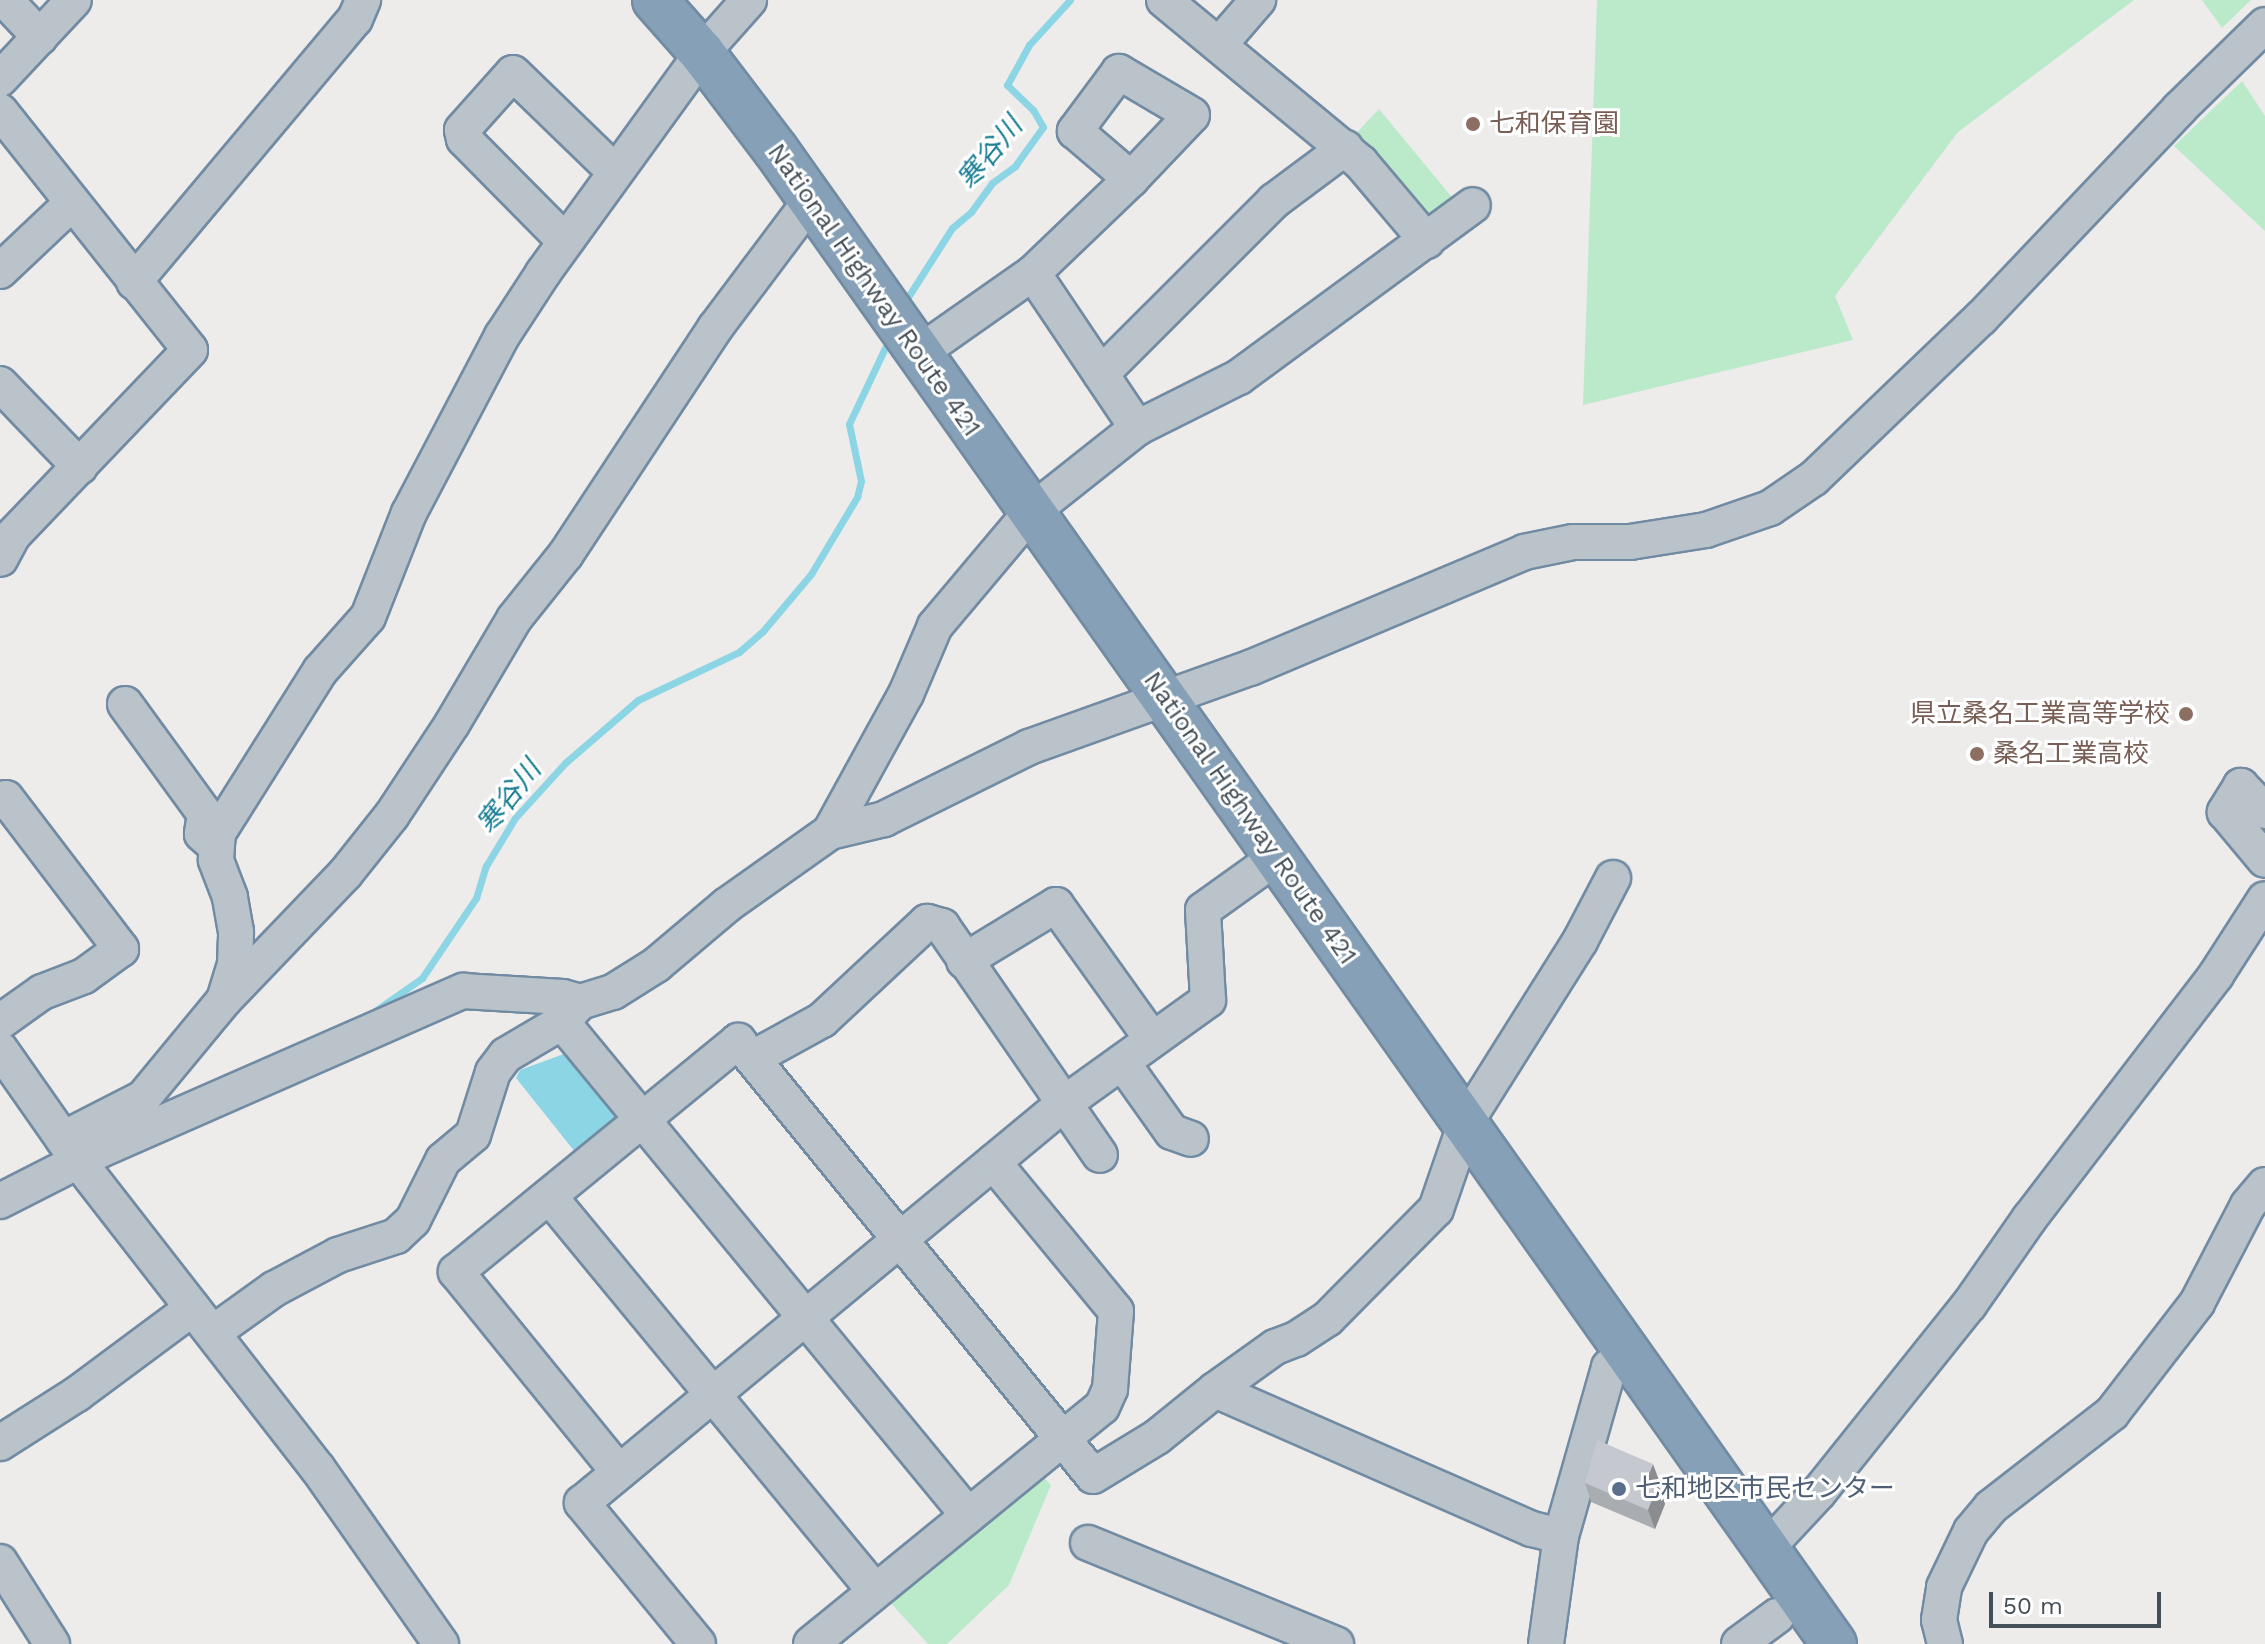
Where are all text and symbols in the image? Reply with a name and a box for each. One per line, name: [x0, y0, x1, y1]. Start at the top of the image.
place label: 七和保育園: [1489, 108, 1619, 140]
water label: 寒谷川: [951, 110, 1029, 196]
marker: 七和保育園: [1464, 115, 1482, 133]
street label: National Highway Route 421: [760, 137, 988, 443]
street label: National Highway Route 421: [1136, 665, 1364, 971]
place label: 県立桑名工業高等学校: [1910, 698, 2170, 730]
marker: 県立桑名工業高等学校: [2177, 705, 2195, 723]
place label: 桑名工業高校: [1993, 738, 2149, 770]
marker: 桑名工業高校: [1968, 745, 1986, 763]
water label: 寒谷川: [470, 754, 548, 840]
place label: 七和地区市民センター: [1635, 1473, 1895, 1505]
marker: 七和地区市民センター: [1610, 1480, 1628, 1498]
scale bar: [1993, 1576, 2165, 1626]
text: 50 m: [2003, 1592, 2063, 1620]

